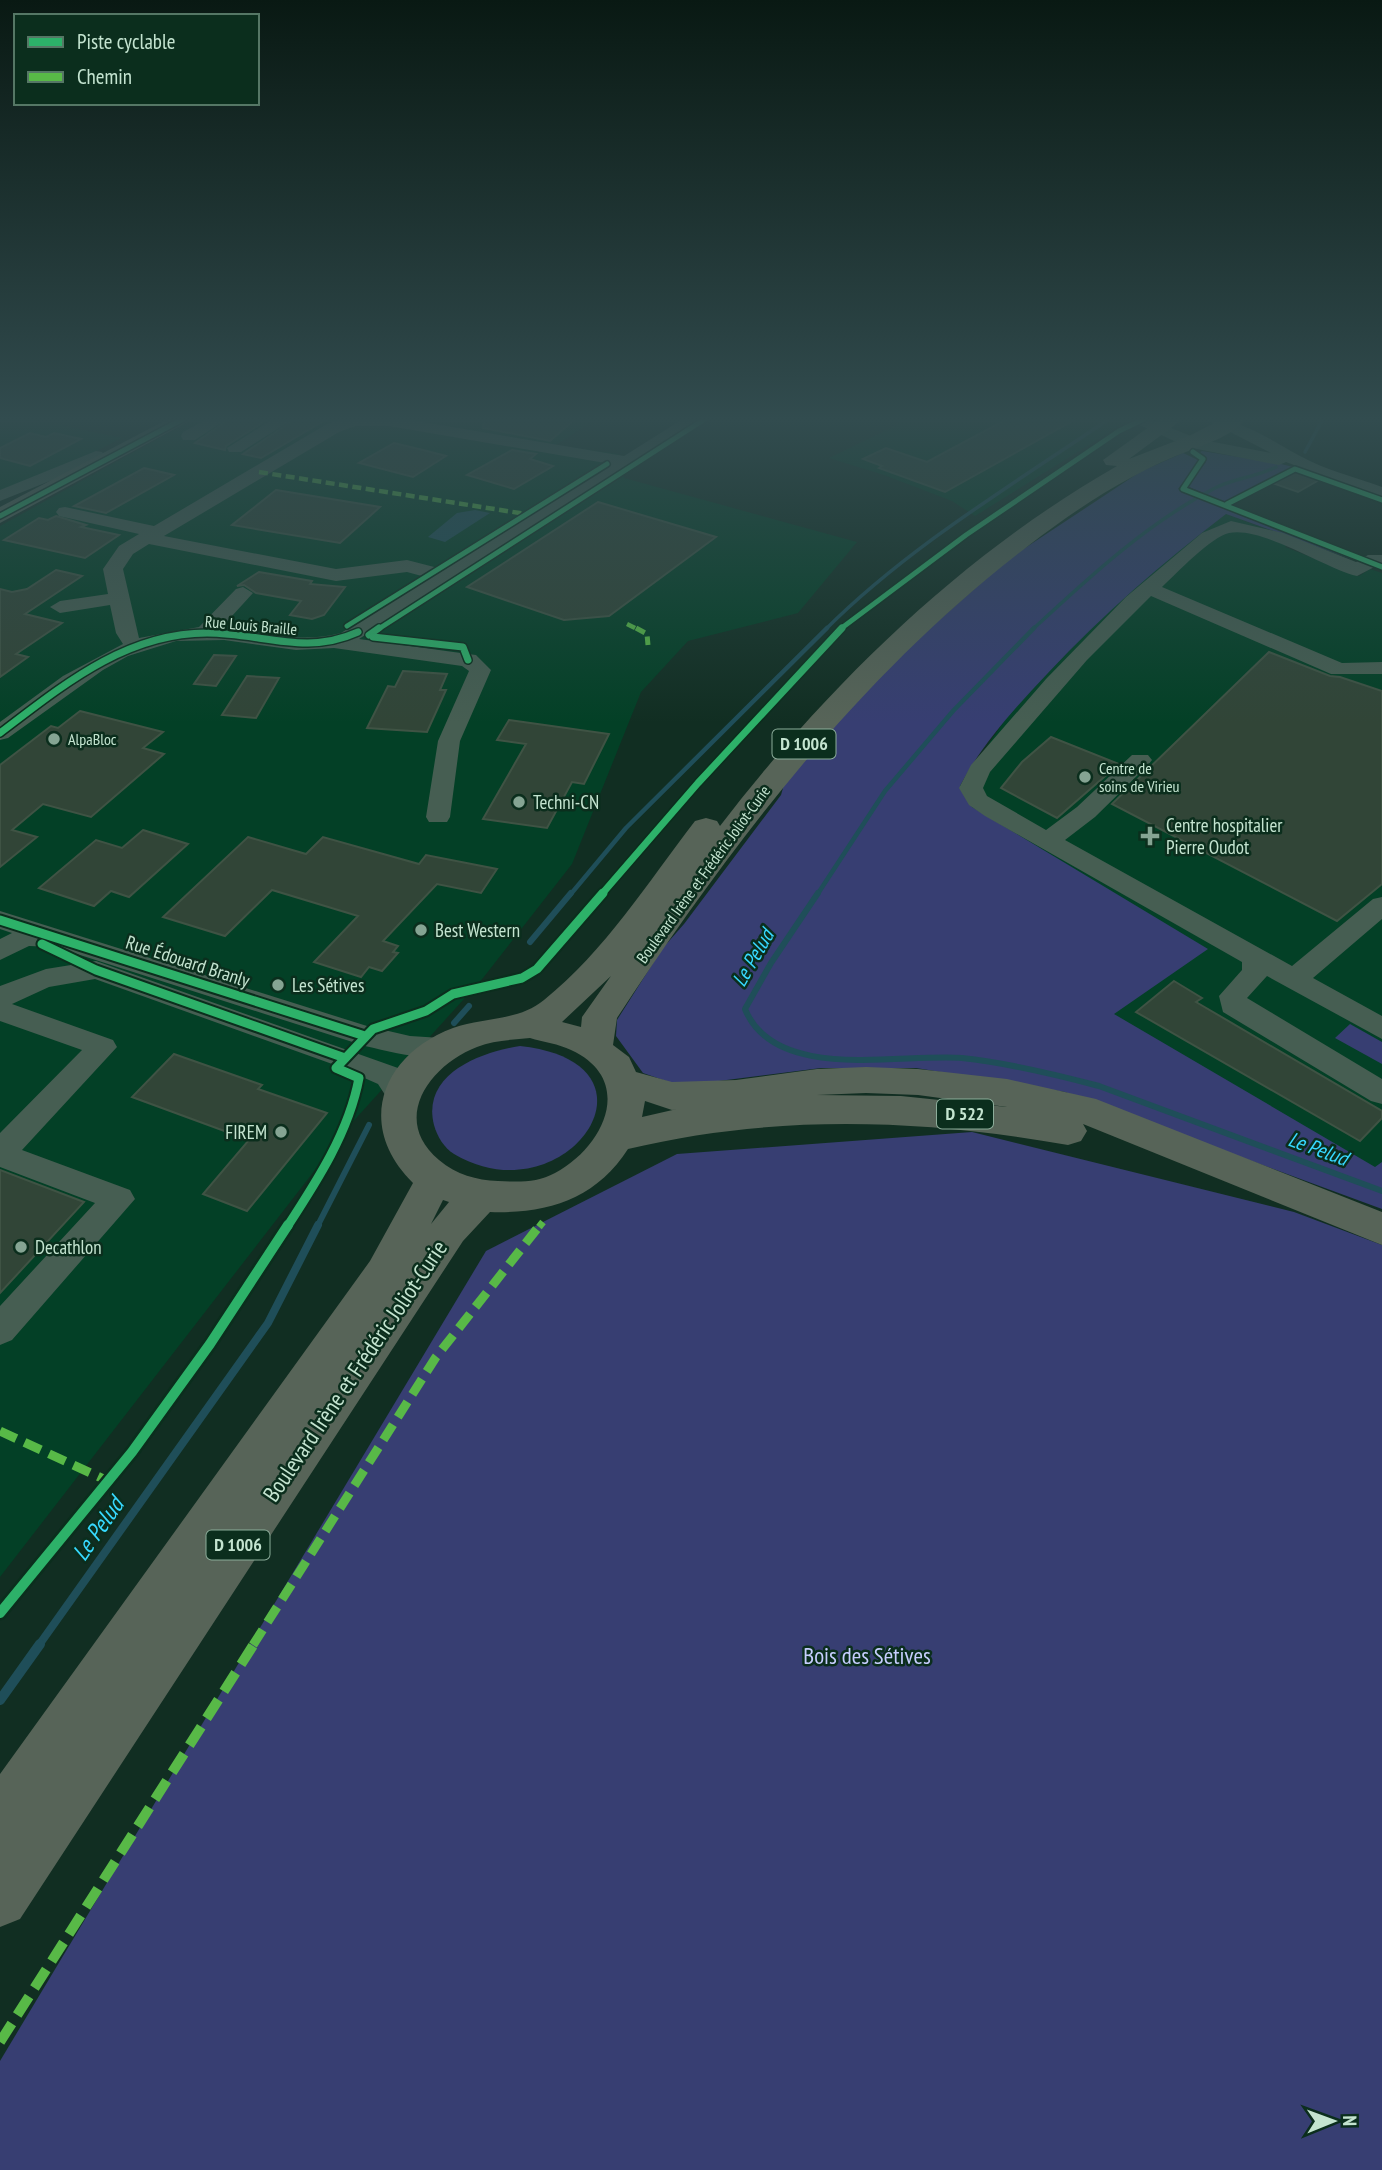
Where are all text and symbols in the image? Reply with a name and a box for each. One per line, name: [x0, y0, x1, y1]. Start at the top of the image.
legend: [14, 14, 259, 105]
text: Piste cyclable: [77, 28, 175, 55]
text: Chemin: [77, 63, 132, 90]
street label: Rue Louis Braille: [204, 611, 298, 639]
place label: AlpaBloc: [68, 729, 117, 749]
road number: D 1006: [772, 730, 836, 758]
marker: AlpaBloc: [46, 731, 62, 747]
place label: Centre de soins de Virieu: [1099, 758, 1180, 796]
marker: Centre de soins de Virieu: [1077, 769, 1093, 785]
street label: Boulevard Irène et Frédéric Joliot-Curie: [632, 781, 774, 967]
place label: Techni-CN: [533, 790, 599, 814]
marker: Techni-CN: [511, 794, 527, 810]
place label: Centre hospitalier Pierre Oudot: [1166, 813, 1283, 859]
marker: Centre hospitalier Pierre Oudot: [1140, 826, 1160, 846]
place label: Best Western: [435, 918, 520, 942]
marker: Best Western: [413, 922, 429, 938]
water label: Le Pelud: [725, 922, 781, 991]
street label: Rue Édouard Branly: [123, 930, 254, 993]
place label: Les Sétives: [292, 973, 364, 997]
marker: Les Sétives: [270, 977, 286, 993]
road number: D 522: [937, 1100, 993, 1128]
place label: FIREM: [225, 1120, 267, 1144]
marker: FIREM: [273, 1124, 289, 1140]
water label: Le Pelud: [1285, 1125, 1354, 1173]
place label: Decathlon: [35, 1235, 102, 1259]
street label: Boulevard Irène et Frédéric Joliot-Curie: [256, 1235, 453, 1507]
marker: Decathlon: [13, 1239, 29, 1255]
water label: Le Pelud: [65, 1488, 133, 1566]
road number: D 1006: [206, 1530, 270, 1560]
park label: Bois des Sétives: [803, 1641, 931, 1670]
north arrow: [1298, 2086, 1368, 2156]
text: N: [1338, 2115, 1362, 2126]

